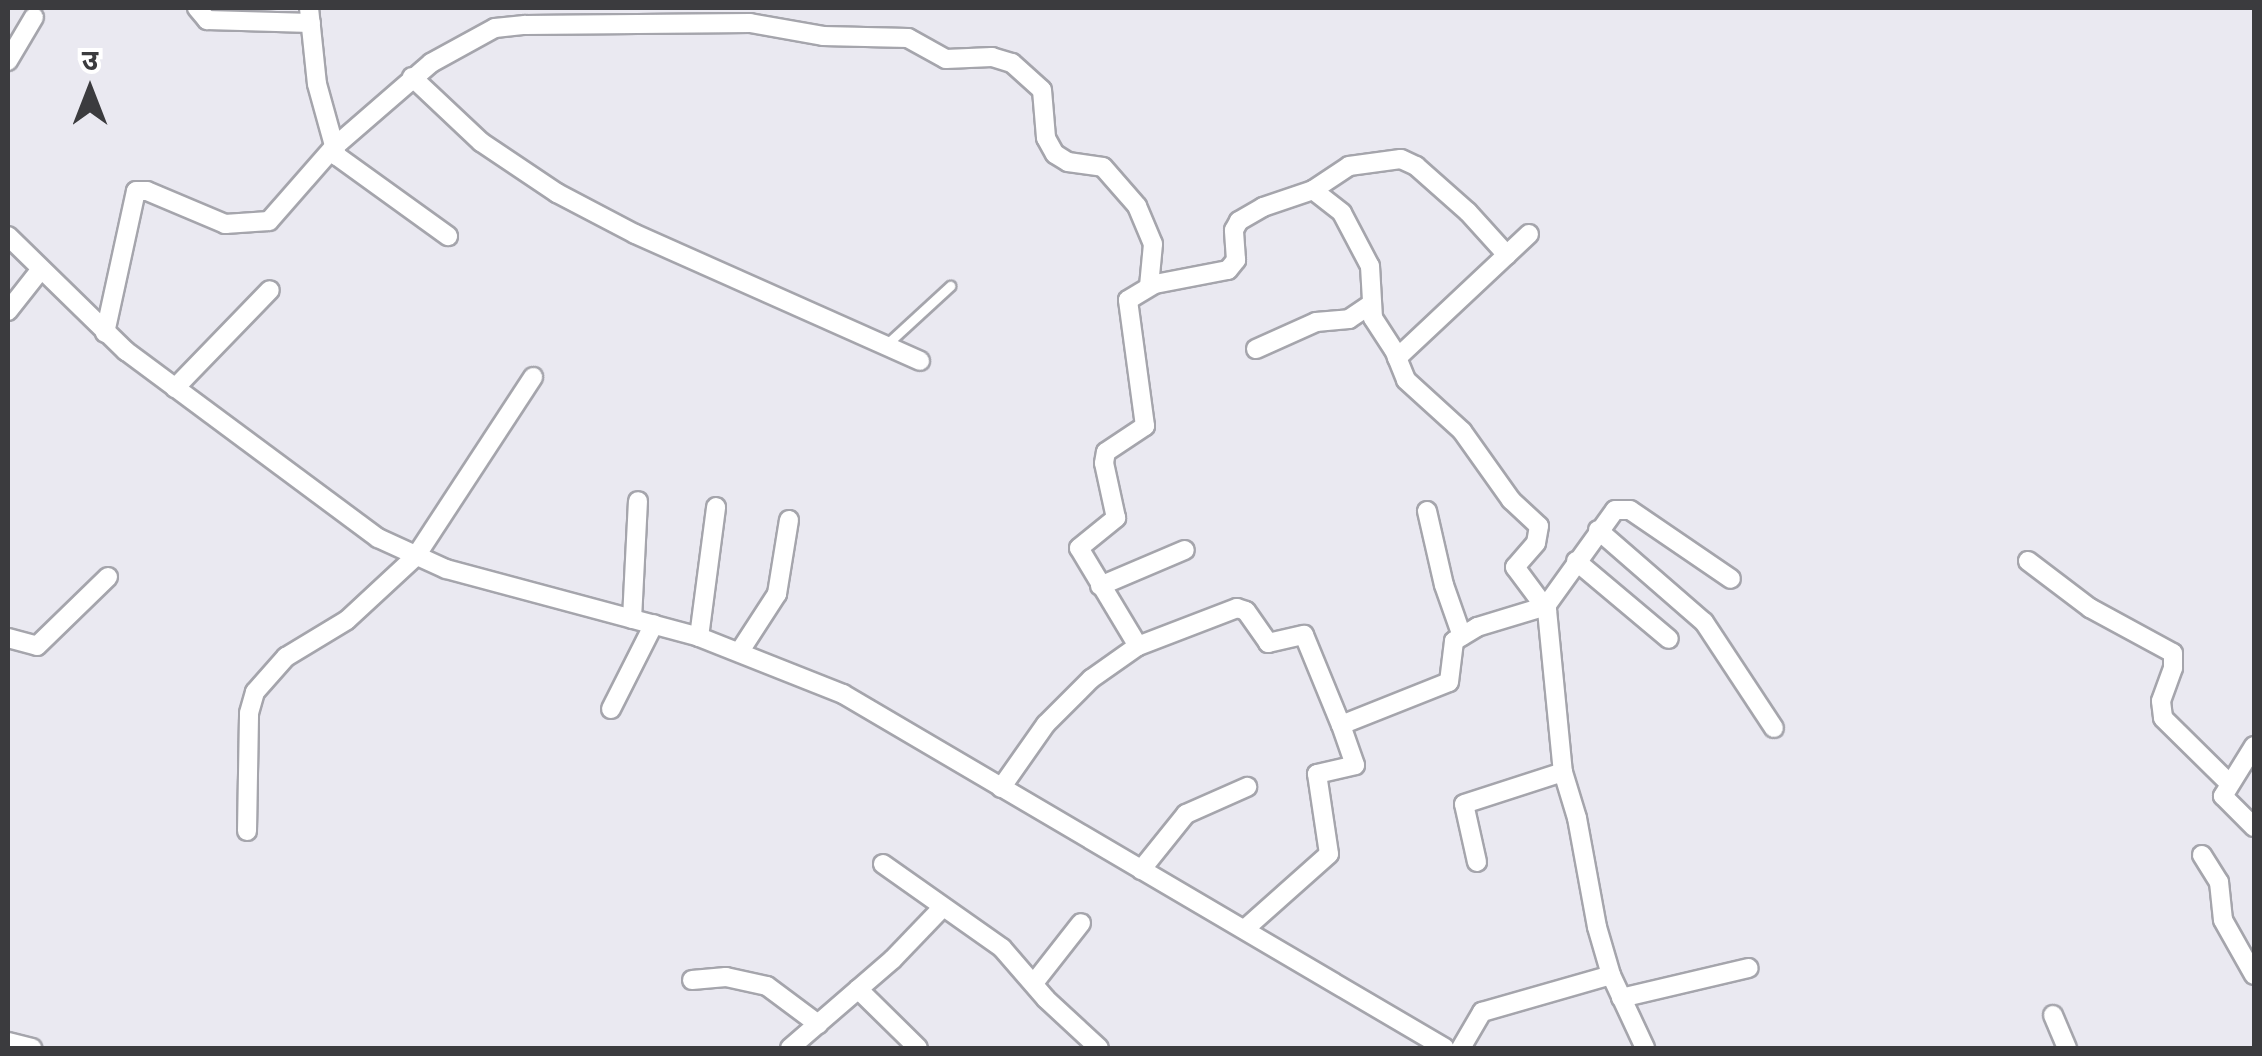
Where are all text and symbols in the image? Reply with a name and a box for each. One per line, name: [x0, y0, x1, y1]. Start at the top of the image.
north arrow: [40, 40, 140, 140]
text: उ: [82, 41, 98, 79]

